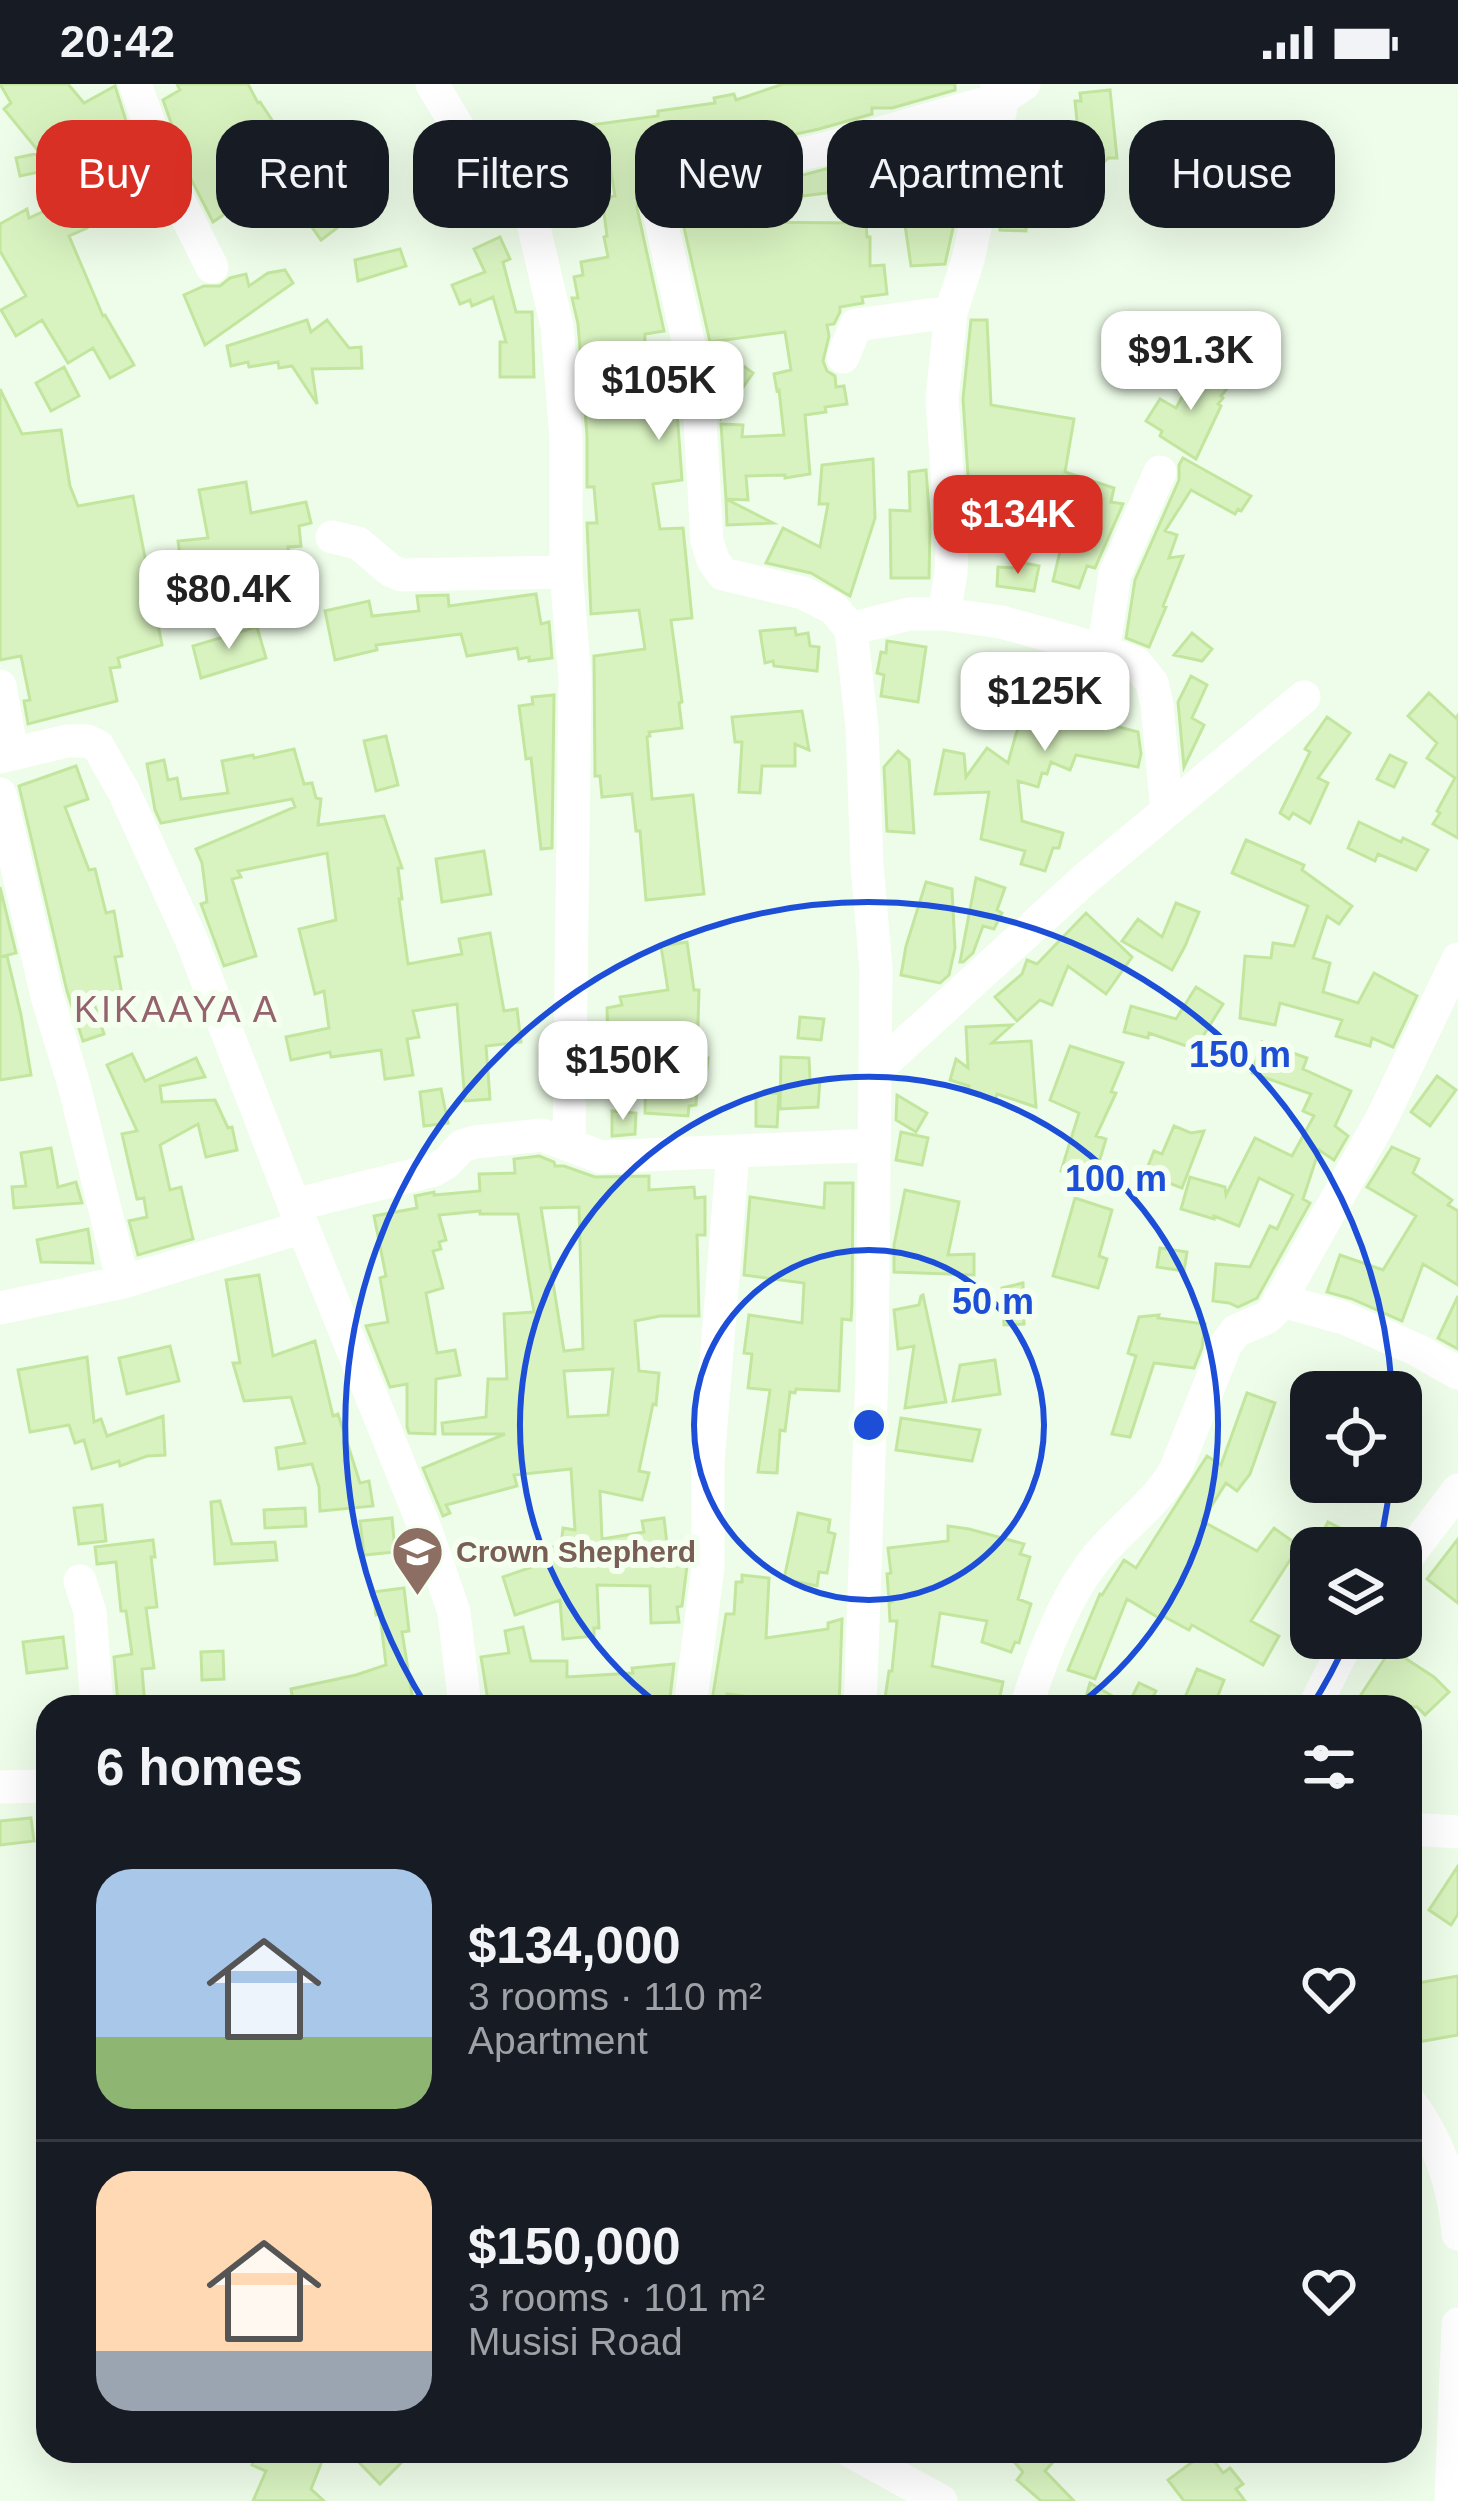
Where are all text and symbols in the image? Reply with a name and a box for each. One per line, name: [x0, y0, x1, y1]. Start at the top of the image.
text: 20:42: [60, 16, 175, 67]
chip: Buy: [36, 120, 192, 228]
chip: Rent: [216, 120, 389, 228]
chip: Filters: [413, 120, 611, 228]
chip: New: [635, 120, 803, 228]
chip: Apartment: [827, 120, 1105, 228]
chip: House: [1129, 120, 1335, 228]
pin: $91.3K: [1093, 311, 1289, 413]
text: $91.3K: [1128, 328, 1254, 371]
pin: $105K: [575, 341, 743, 443]
text: $105K: [602, 358, 716, 401]
pin: $134K: [934, 475, 1102, 577]
text: $134K: [961, 492, 1075, 535]
pin: $80.4K: [131, 550, 327, 652]
text: $80.4K: [166, 567, 292, 610]
pin: $125K: [961, 652, 1129, 754]
text: $125K: [988, 669, 1102, 712]
district label: KIKAAYA A: [74, 989, 280, 1030]
pin: $150K: [539, 1021, 707, 1123]
text: 150 m: [1189, 1034, 1291, 1075]
text: $150K: [566, 1038, 680, 1081]
text: 100 m: [1065, 1158, 1167, 1199]
text: 50 m: [952, 1281, 1034, 1322]
map controls: [1290, 1371, 1422, 1659]
button: locate: [1290, 1371, 1422, 1503]
centre of rings: [848, 1404, 890, 1446]
school or university icon: Crown Shepherd: [389, 1524, 445, 1598]
button: layers: [1290, 1527, 1422, 1659]
place label: Crown Shepherd: [456, 1535, 696, 1568]
icon: filters: [1296, 1734, 1362, 1800]
text: 6 homes: [96, 1739, 303, 1796]
icon: home: [192, 1917, 336, 2061]
text: $134,000: [468, 1917, 681, 1974]
icon: heart: [1296, 1956, 1362, 2022]
text: 3 rooms · 110 m²: [468, 1975, 762, 2018]
text: Apartment: [468, 2019, 648, 2062]
text: $150,000: [468, 2218, 681, 2275]
icon: home: [192, 2219, 336, 2363]
icon: heart: [1296, 2258, 1362, 2324]
text: 3 rooms · 101 m²: [468, 2276, 765, 2319]
text: Musisi Road: [468, 2320, 683, 2363]

